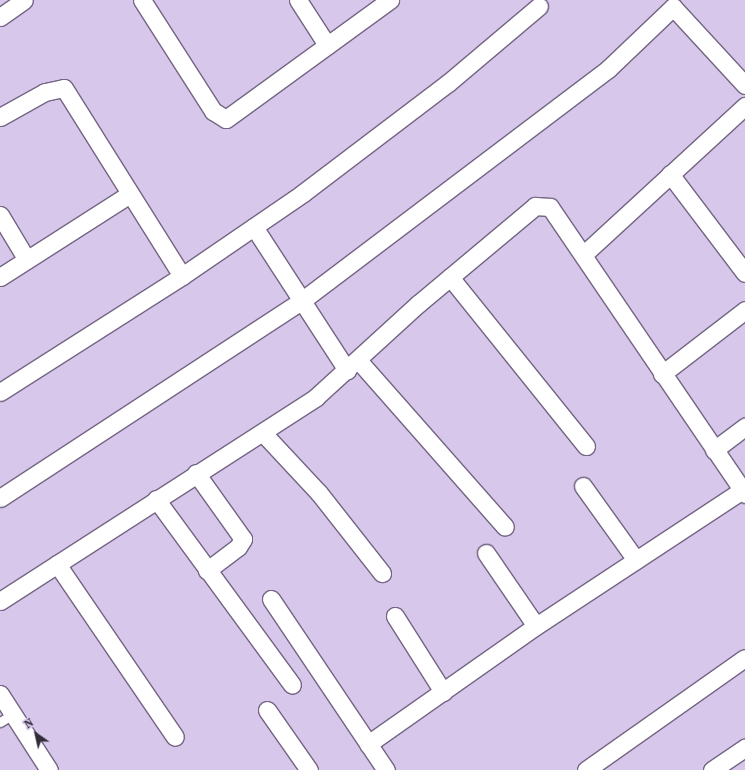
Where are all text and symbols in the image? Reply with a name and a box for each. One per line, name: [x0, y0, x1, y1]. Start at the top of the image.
north arrow: [16, 714, 56, 754]
text: N: [21, 715, 37, 732]

